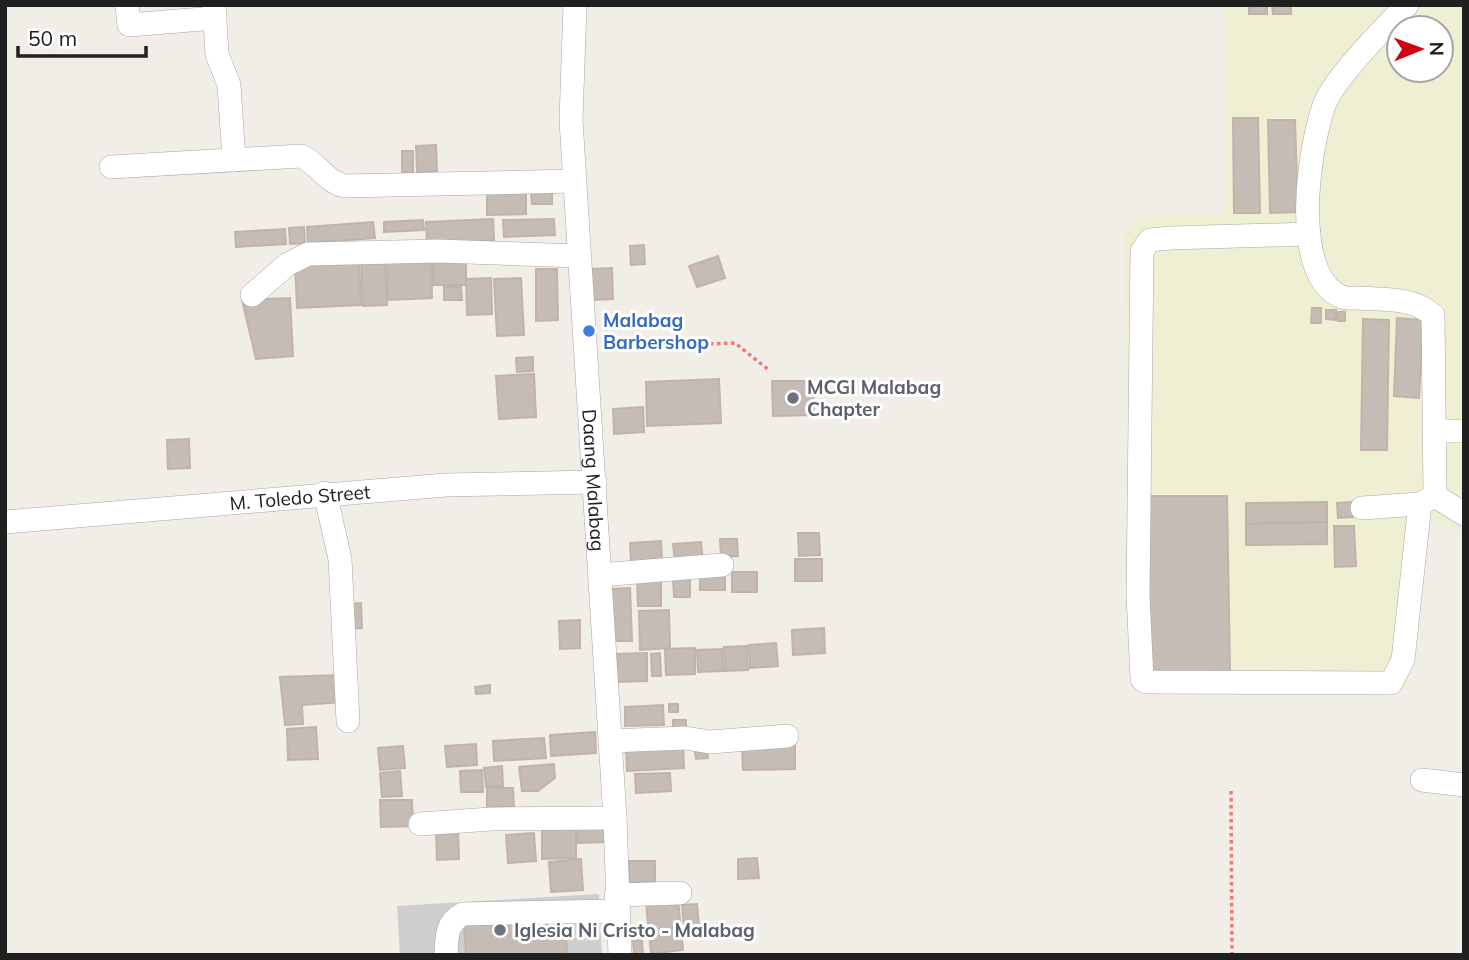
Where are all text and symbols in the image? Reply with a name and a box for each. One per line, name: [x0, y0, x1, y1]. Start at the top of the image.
scale bar: [18, 14, 145, 58]
north arrow: [1385, 14, 1455, 84]
text: 50 m: [28, 25, 77, 51]
text: N: [1425, 41, 1449, 56]
place label: Malabag Barbershop: [603, 308, 709, 354]
marker: Malabag Barbershop: [581, 323, 597, 339]
place label: MCGI Malabag Chapter: [807, 375, 941, 421]
marker: MCGI Malabag Chapter: [785, 390, 801, 406]
street label: Daang Malabag: [577, 408, 610, 552]
street label: M. Toledo Street: [229, 479, 372, 515]
place label: Iglesia Ni Cristo - Malabag: [514, 918, 755, 942]
marker: Iglesia Ni Cristo - Malabag: [492, 922, 508, 938]

